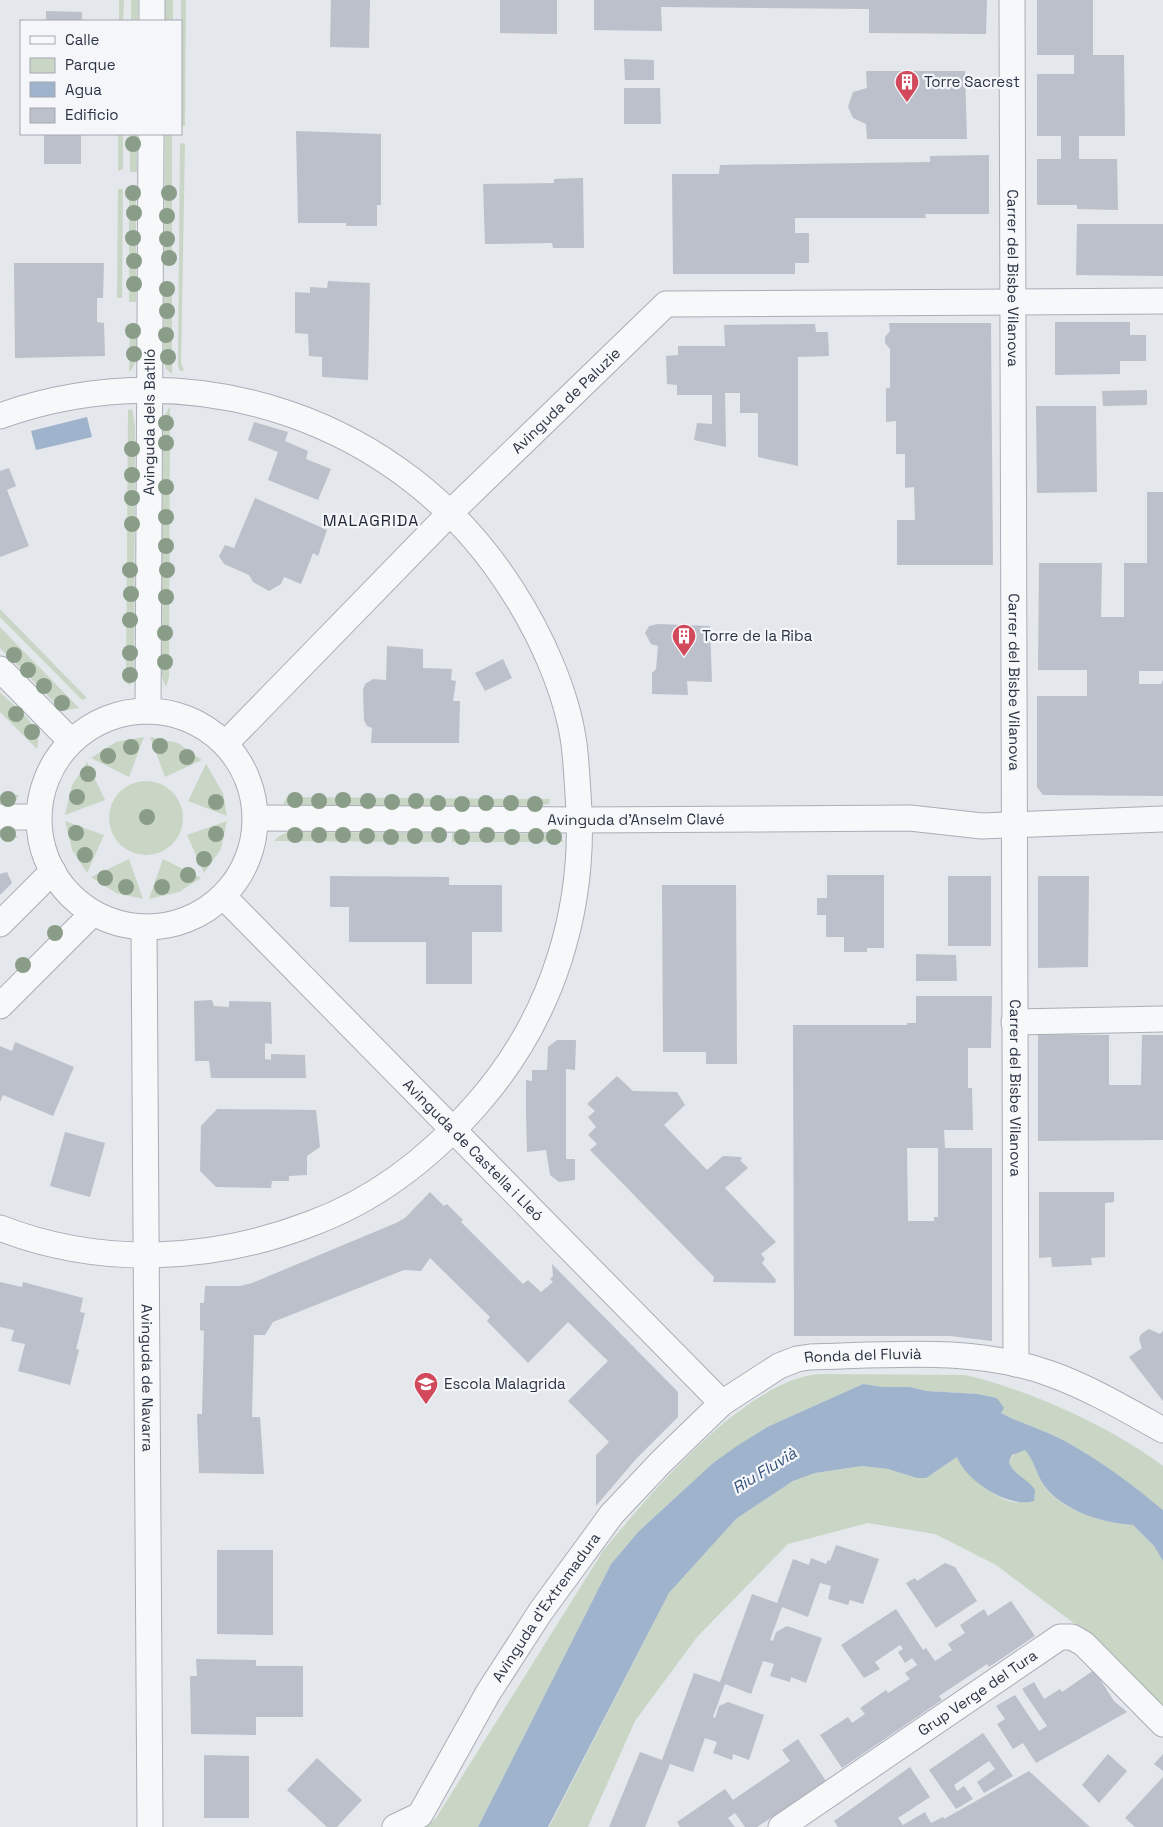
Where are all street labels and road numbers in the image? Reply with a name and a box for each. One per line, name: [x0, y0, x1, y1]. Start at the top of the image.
street label: Carrer del Bisbe Vilanova: [1004, 189, 1023, 367]
street label: Avinguda de Paluzie: [507, 343, 624, 457]
street label: Avinguda dels Batlló: [139, 349, 159, 495]
street label: Carrer del Bisbe Vilanova: [1005, 593, 1024, 771]
street label: Avinguda d'Anselm Clavé: [547, 809, 725, 829]
street label: Carrer del Bisbe Vilanova: [1006, 999, 1025, 1177]
street label: Avinguda de Castella i Lleó: [399, 1074, 548, 1225]
street label: Avinguda de Navarra: [138, 1304, 157, 1452]
street label: Ronda del Fluvià: [803, 1344, 922, 1367]
street label: Avinguda d'Extremadura: [488, 1528, 604, 1685]
street label: Grup Verge del Tura: [914, 1645, 1041, 1740]

